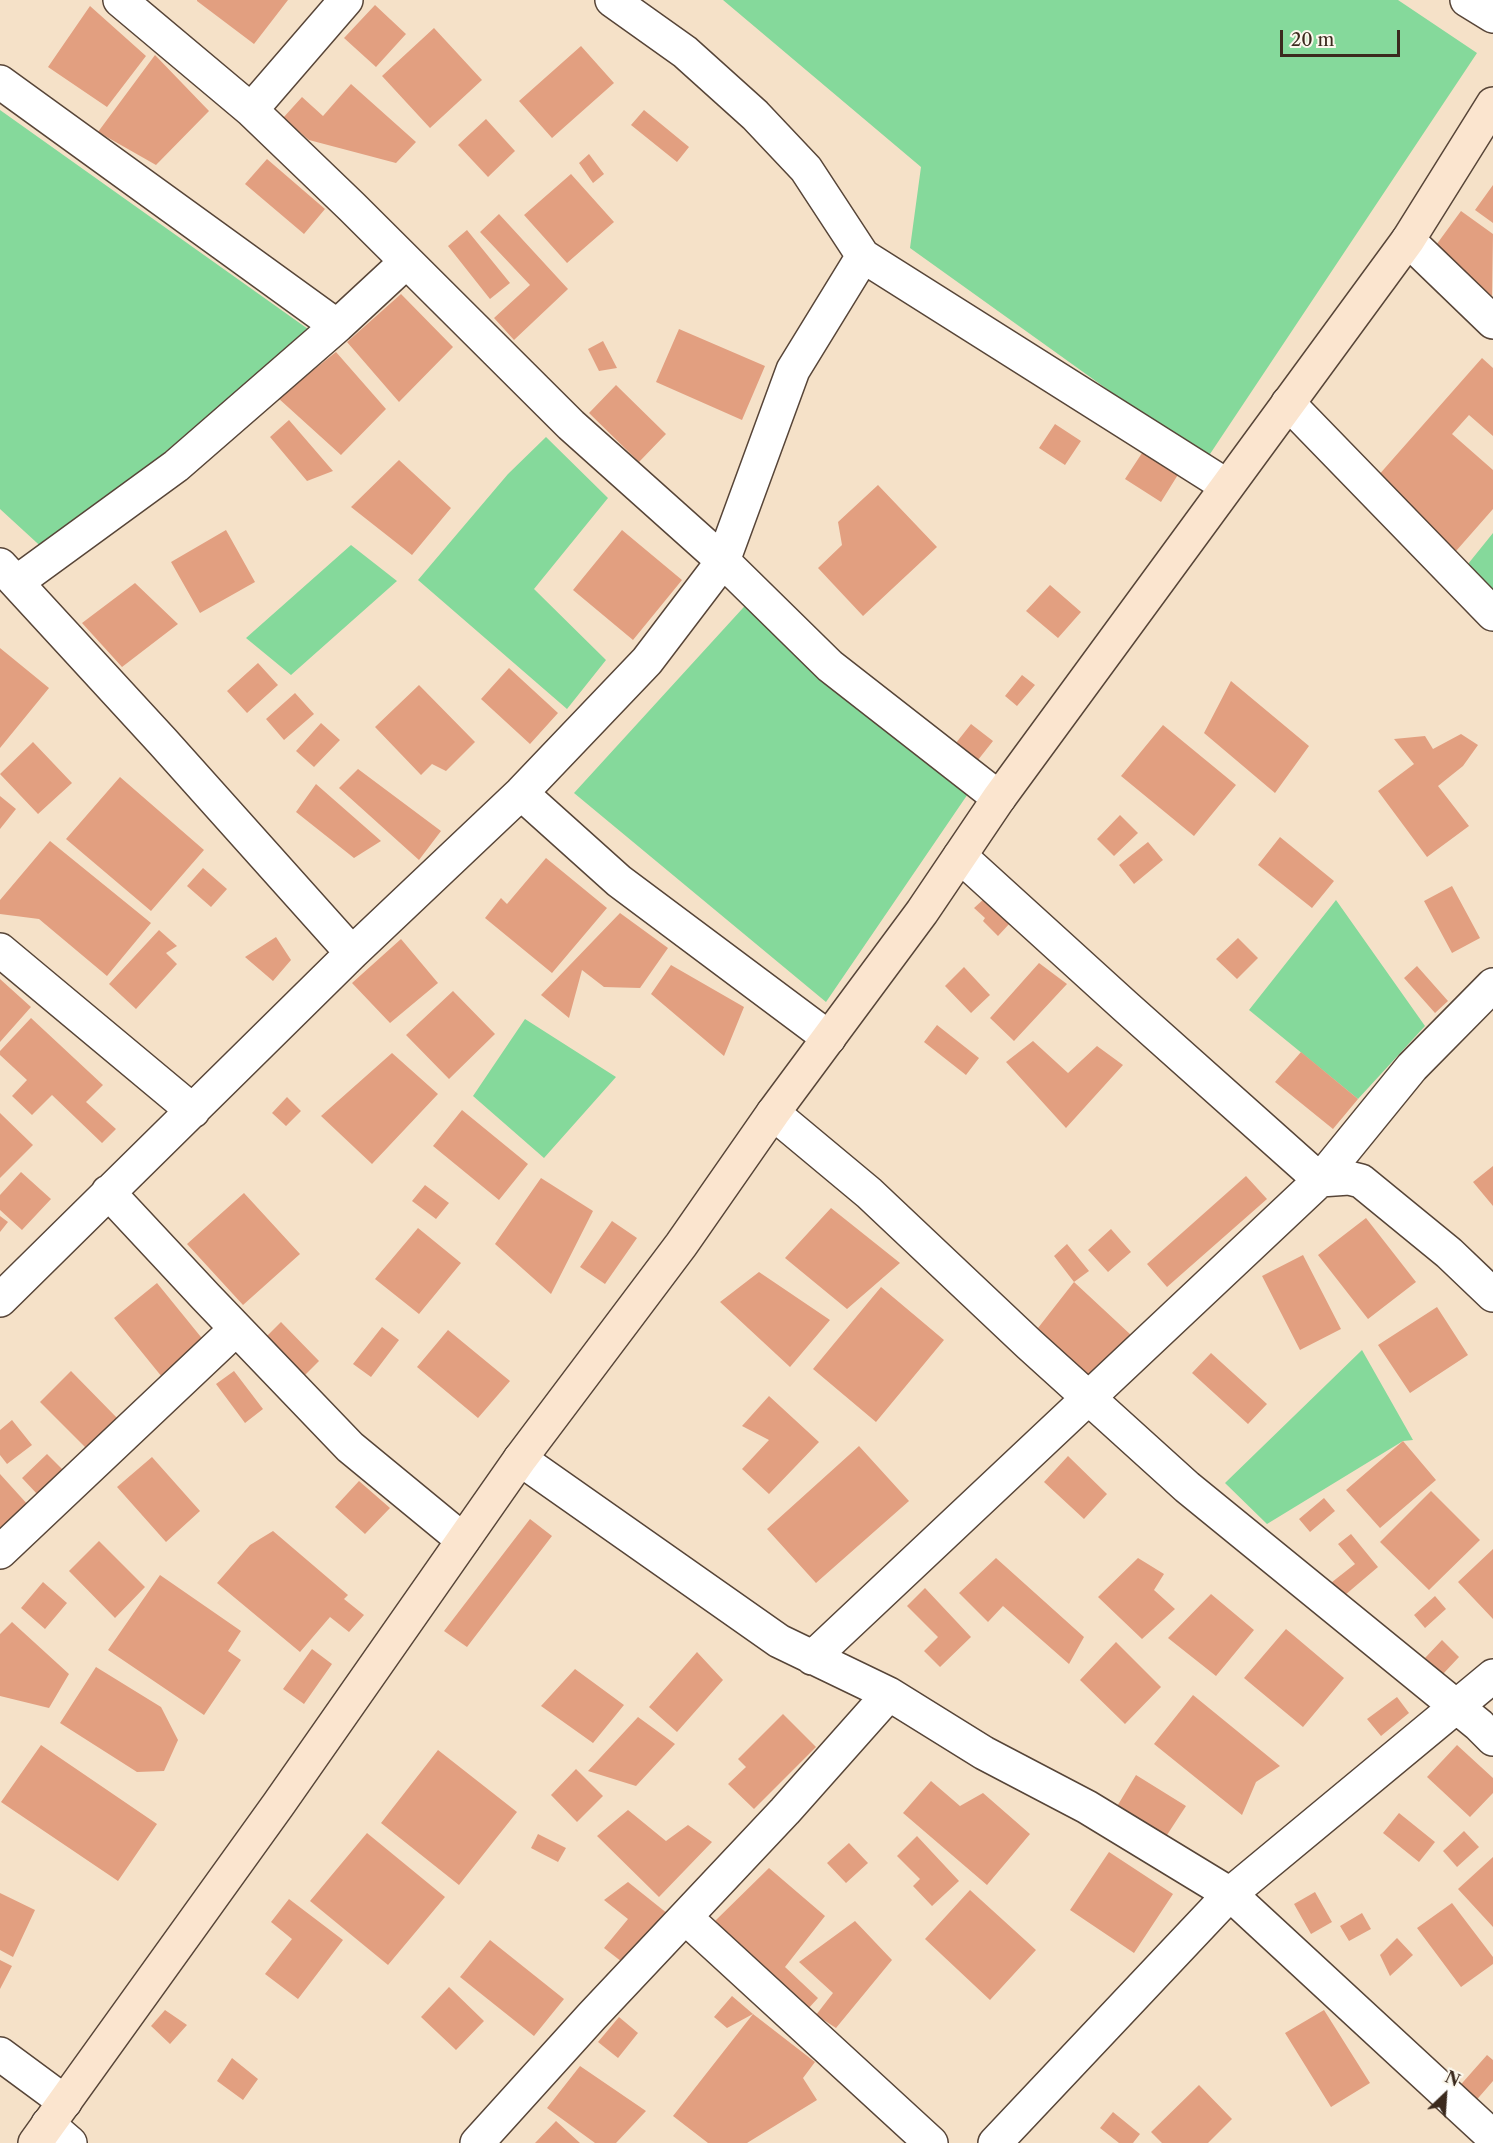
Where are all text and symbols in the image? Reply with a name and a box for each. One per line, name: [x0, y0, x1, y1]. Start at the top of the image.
scale bar: [1283, 18, 1403, 56]
text: 20 m: [1291, 29, 1334, 51]
north arrow: [1415, 2065, 1475, 2125]
text: N: [1442, 2067, 1463, 2091]

